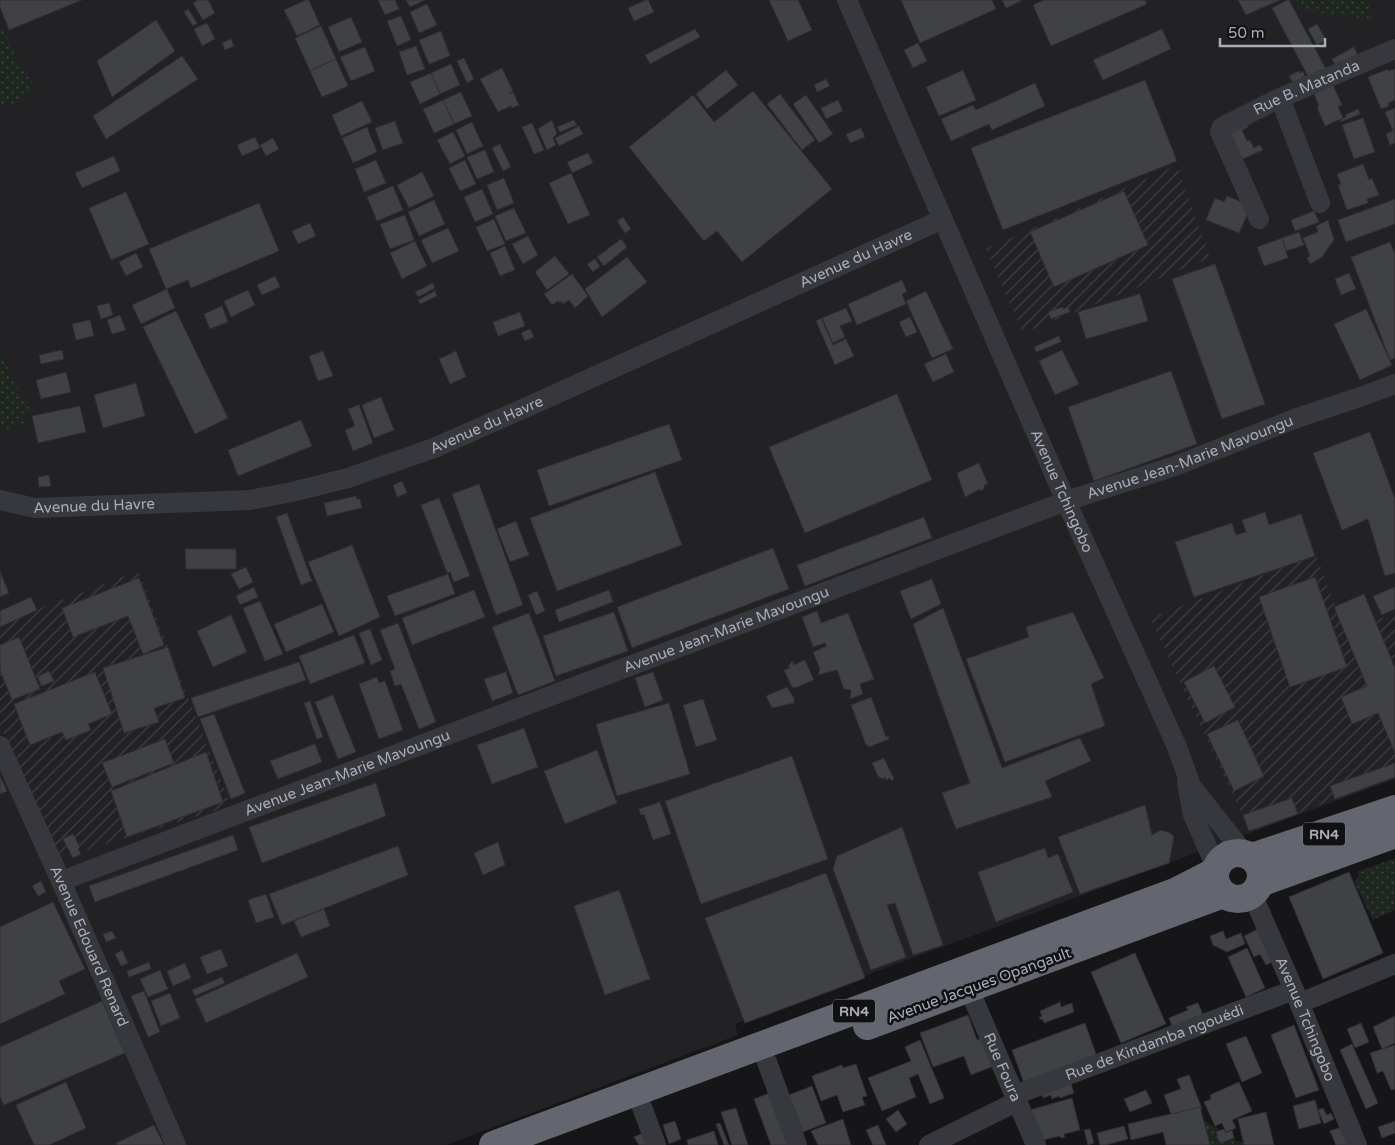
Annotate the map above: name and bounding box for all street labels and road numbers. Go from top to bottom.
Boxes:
street label: Rue B. Matanda [1250,56,1362,119]
street label: Avenue du Havre [797,225,915,292]
street label: Avenue du Havre [427,392,546,458]
street label: Avenue Jean-Marie Mavoungu [1085,411,1296,503]
street label: Avenue Tchingobo [1027,427,1097,556]
street label: Avenue du Havre [33,495,155,517]
street label: Avenue Jean-Marie Mavoungu [621,583,831,677]
street label: Avenue Jean-Marie Mavoungu [242,726,453,820]
road number: RN4 [1303,822,1345,846]
street label: Avenue Edouard Renard [46,863,132,1029]
street label: Avenue Jacques Opangault [884,943,1074,1027]
street label: Avenue Tchingobo [1272,954,1339,1084]
road number: RN4 [833,999,875,1022]
street label: Rue de Kindamba ngouédi [1063,1001,1246,1084]
street label: Rue Foura [980,1030,1025,1104]

